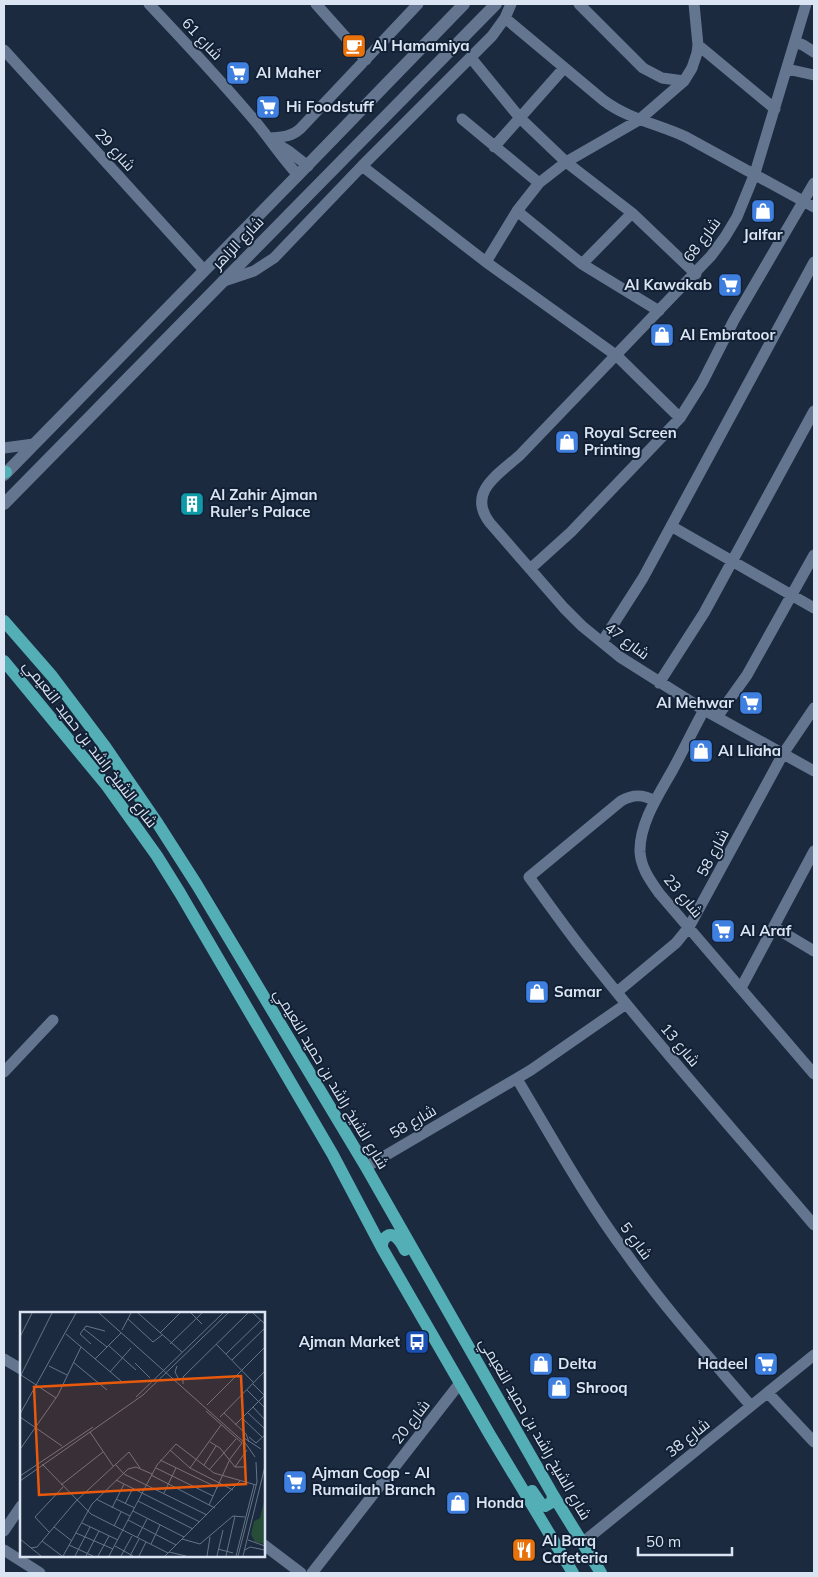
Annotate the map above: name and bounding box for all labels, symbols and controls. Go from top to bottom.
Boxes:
street label: شارع 61 [177,14,227,65]
cafe icon: Al Hamamiya [341,33,367,59]
place label: Al Hamamiya [372,36,470,55]
supermarket icon: Al Maher [225,60,251,86]
place label: Al Maher [256,63,321,82]
supermarket icon: Hi Foodstuff [255,94,281,120]
place label: Hi Foodstuff [286,97,374,116]
street label: شارع 29 [90,124,139,176]
shop icon: Jalfar [750,198,776,224]
street label: شارع الزاهر [207,212,269,275]
street label: شارع 68 [679,214,726,267]
place label: Jalfar [743,225,783,244]
supermarket icon: Al Kawakab [717,272,743,298]
place label: Al Kawakab [624,275,712,294]
shop icon: Al Embratoor [649,322,675,348]
place label: Al Embratoor [680,325,775,344]
place label: Royal Screen Printing [584,423,677,459]
shop icon: Royal Screen Printing [554,429,580,455]
place label: Al Zahir Ajman Ruler's Palace [210,485,318,521]
building icon: Al Zahir Ajman Ruler's Palace [179,491,205,517]
street label: شارع 47 [600,618,653,665]
street label: شارع الشيخ راشد بن حميد النعيمي [17,656,162,833]
supermarket icon: Al Mehwar [738,690,764,716]
place label: Al Mehwar [656,693,734,712]
shop icon: Al Lliaha [688,738,714,764]
place label: Al Lliaha [718,741,781,760]
street label: شارع 58 [692,826,735,881]
street label: شارع 23 [658,870,707,923]
supermarket icon: Al Araf [710,918,736,944]
place label: Al Araf [740,921,792,940]
shop icon: Samar [524,979,550,1005]
place label: Samar [554,982,602,1001]
street label: شارع الشيخ راشد بن حميد النعيمي [267,985,393,1174]
street label: شارع 13 [655,1019,704,1072]
street label: شارع 58 [386,1101,441,1144]
street label: شارع 5 [615,1218,656,1264]
inset map [20,1312,265,1557]
bus stop icon: Ajman Market [404,1329,430,1355]
place label: Ajman Market [299,1332,400,1351]
street label: شارع الشيخ راشد بن حميد النعيمي [473,1334,595,1525]
shop icon: Delta [528,1351,554,1377]
supermarket icon: Hadeel [753,1351,779,1377]
place label: Delta [558,1354,597,1373]
place label: Hadeel [697,1354,748,1373]
shop icon: Shrooq [546,1375,572,1401]
place label: Shrooq [576,1378,628,1397]
street label: شارع 20 [387,1396,435,1449]
street label: شارع 38 [662,1414,715,1463]
place label: Ajman Coop - Al Rumailah Branch [312,1463,436,1499]
supermarket icon: Ajman Coop - Al Rumailah Branch [282,1469,308,1495]
shop icon: Honda [445,1490,471,1516]
place label: Honda [476,1493,524,1512]
scale bar [638,1524,732,1556]
place label: Al Barq Cafeteria [542,1531,608,1567]
text: 50 m [646,1532,681,1551]
restaurant icon: Al Barq Cafeteria [511,1537,537,1563]

